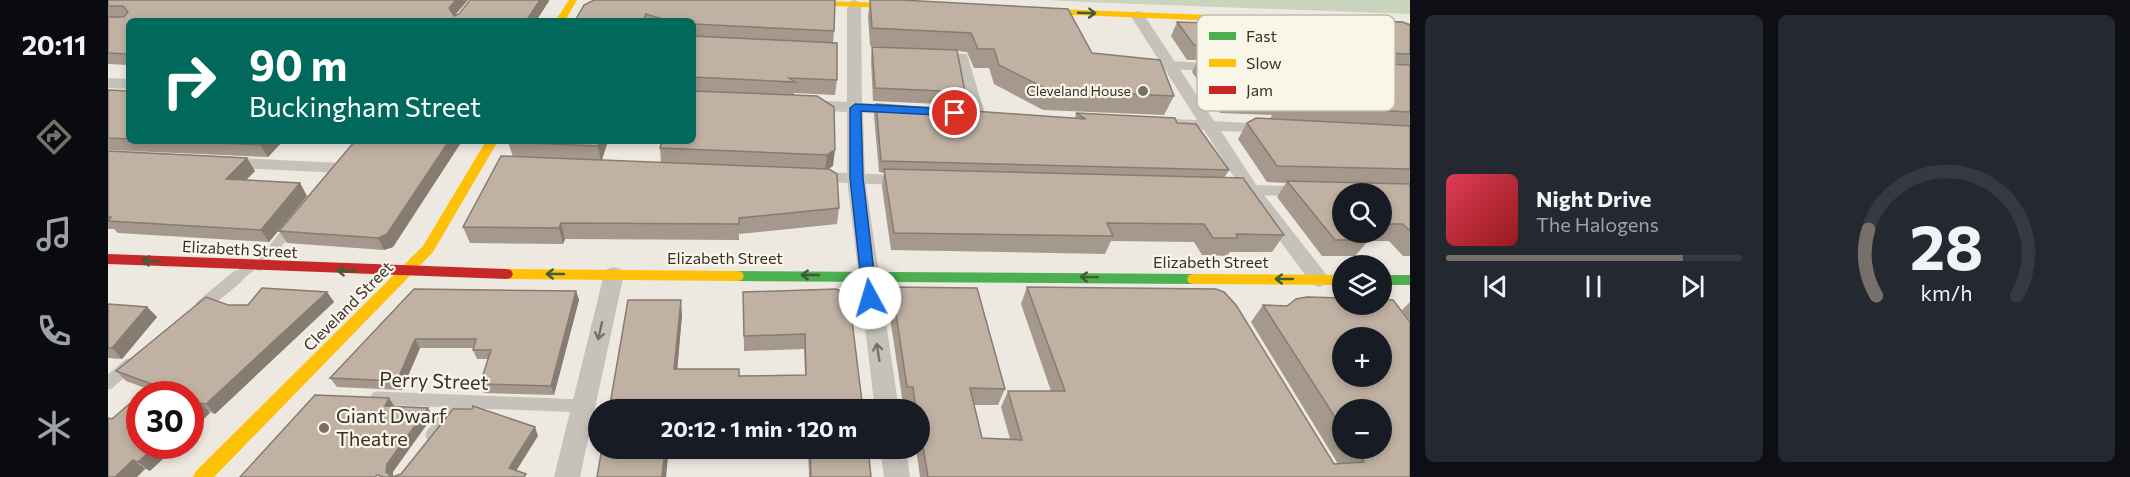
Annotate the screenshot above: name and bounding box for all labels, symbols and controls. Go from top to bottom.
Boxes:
one-way arrow [1077,7,1097,19]
legend [1197,15,1395,111]
text: Fast [1246,26,1277,45]
text: 20:11 [22,28,86,61]
text: 90 m [249,38,348,90]
icon: right [150,42,228,120]
text: Slow [1246,53,1282,72]
text: Jam [1246,80,1273,99]
place label: Cleveland House [1026,82,1131,99]
marker: Cleveland House [1136,84,1150,98]
pin [929,87,980,138]
text: Buckingham Street [249,90,481,123]
icon: arrive [938,96,971,129]
icon: directions [33,116,75,158]
map controls [1332,183,1392,459]
button: search [1332,183,1392,243]
text: Night Drive [1536,185,1651,212]
text: 28 [1909,207,1983,283]
text: The Halogens [1536,212,1659,236]
icon: music [33,213,75,255]
street label: Elizabeth Street [182,236,299,261]
street label: Elizabeth Street [667,248,783,267]
street label: Elizabeth Street [1153,252,1269,271]
button: layers [1332,255,1392,315]
one-way arrow [141,256,161,267]
street label: Cleveland Street [299,257,397,354]
one-way arrow [336,265,356,276]
position arrow [838,266,902,330]
one-way arrow [546,268,566,280]
one-way arrow [801,269,821,281]
icon: previous [1479,270,1512,303]
icon: pause [1577,270,1610,303]
icon: next [1676,270,1709,303]
one-way arrow [1080,271,1100,283]
one-way arrow [1275,273,1295,285]
text: km/h [1920,279,1972,305]
icon: phone [33,310,75,352]
one-way arrow [594,321,606,340]
button: + [1332,327,1392,387]
one-way arrow [873,342,884,362]
street label: Perry Street [379,366,489,394]
speed limit sign: 30 [126,381,204,459]
button: − [1332,399,1392,459]
place label: Giant Dwarf Theatre [336,403,447,450]
icon: climate [33,407,75,449]
text: 20:12 · 1 min · 120 m [661,415,857,442]
marker: Giant Dwarf Theatre [317,421,331,435]

